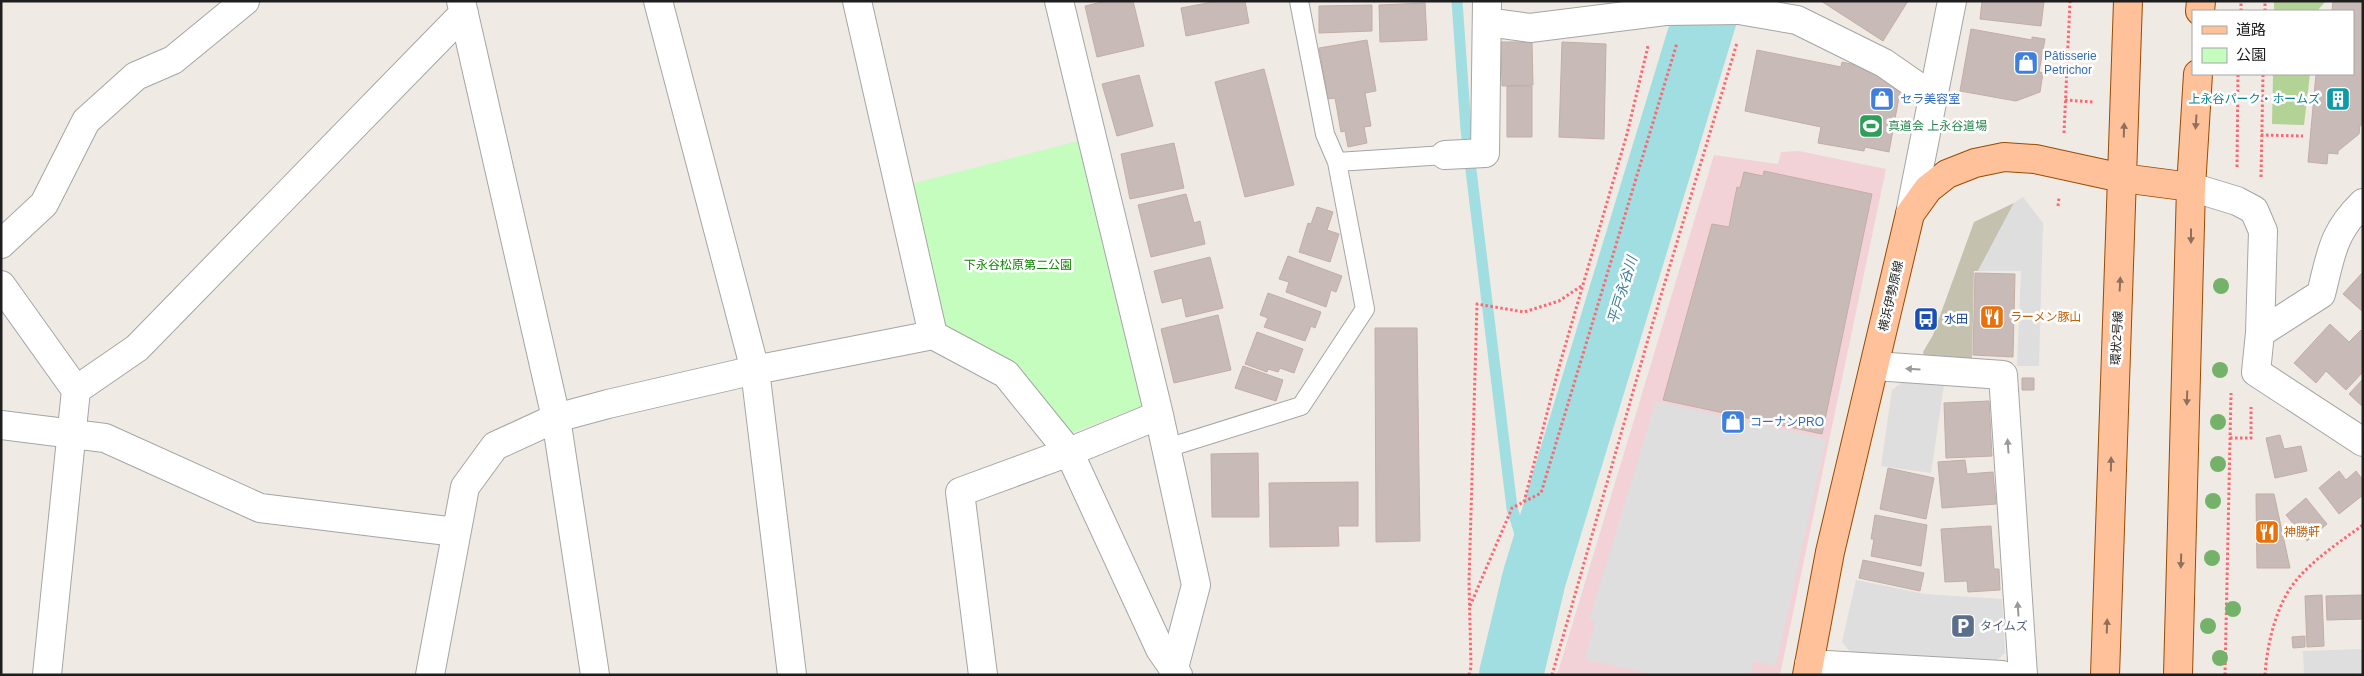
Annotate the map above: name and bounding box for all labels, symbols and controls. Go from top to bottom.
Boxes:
legend [2192,10,2354,75]
text: 道路 [2236,21,2266,38]
text: 公園 [2236,46,2266,63]
place label: Pâtisserie Petrichor [2044,49,2097,77]
shop icon: Pâtisserie Petrichor [2013,50,2039,76]
shop icon: セラ美容室 [1869,86,1895,112]
building icon: 上永谷パーク・ホームズ [2325,86,2351,112]
place label: セラ美容室 [1900,92,1960,106]
place label: 上永谷パーク・ホームズ [2189,92,2320,106]
sports icon: 真道会 上永谷道場 [1858,113,1884,139]
one-way arrow [2192,115,2200,131]
place label: 真道会 上永谷道場 [1888,119,1987,133]
one-way arrow [2121,121,2129,137]
one-way arrow [2187,228,2195,244]
water label: 平戸永谷川 [1604,252,1640,326]
park label: 下永谷松原第二公園 [964,258,1072,272]
street label: 横浜伊勢原線 [1876,259,1906,333]
one-way arrow [2116,276,2124,292]
restaurant icon: ラーメン豚山 [1979,304,2005,330]
bus stop icon: 水田 [1913,306,1939,332]
place label: ラーメン豚山 [2010,310,2082,324]
street label: 環状2号線 [2109,310,2125,366]
place label: 水田 [1944,312,1968,326]
one-way arrow [1905,364,1921,372]
one-way arrow [2183,390,2191,406]
shop icon: コーナンPRO [1720,409,1746,435]
place label: コーナンPRO [1750,415,1824,429]
one-way arrow [2004,438,2012,454]
one-way arrow [2108,455,2116,471]
restaurant icon: 神勝軒 [2254,519,2280,545]
place label: 神勝軒 [2284,525,2320,539]
one-way arrow [2177,553,2185,569]
one-way arrow [2014,600,2022,616]
parking icon: タイムズ [1950,613,1976,639]
one-way arrow [2103,618,2111,634]
place label: タイムズ [1980,619,2028,633]

